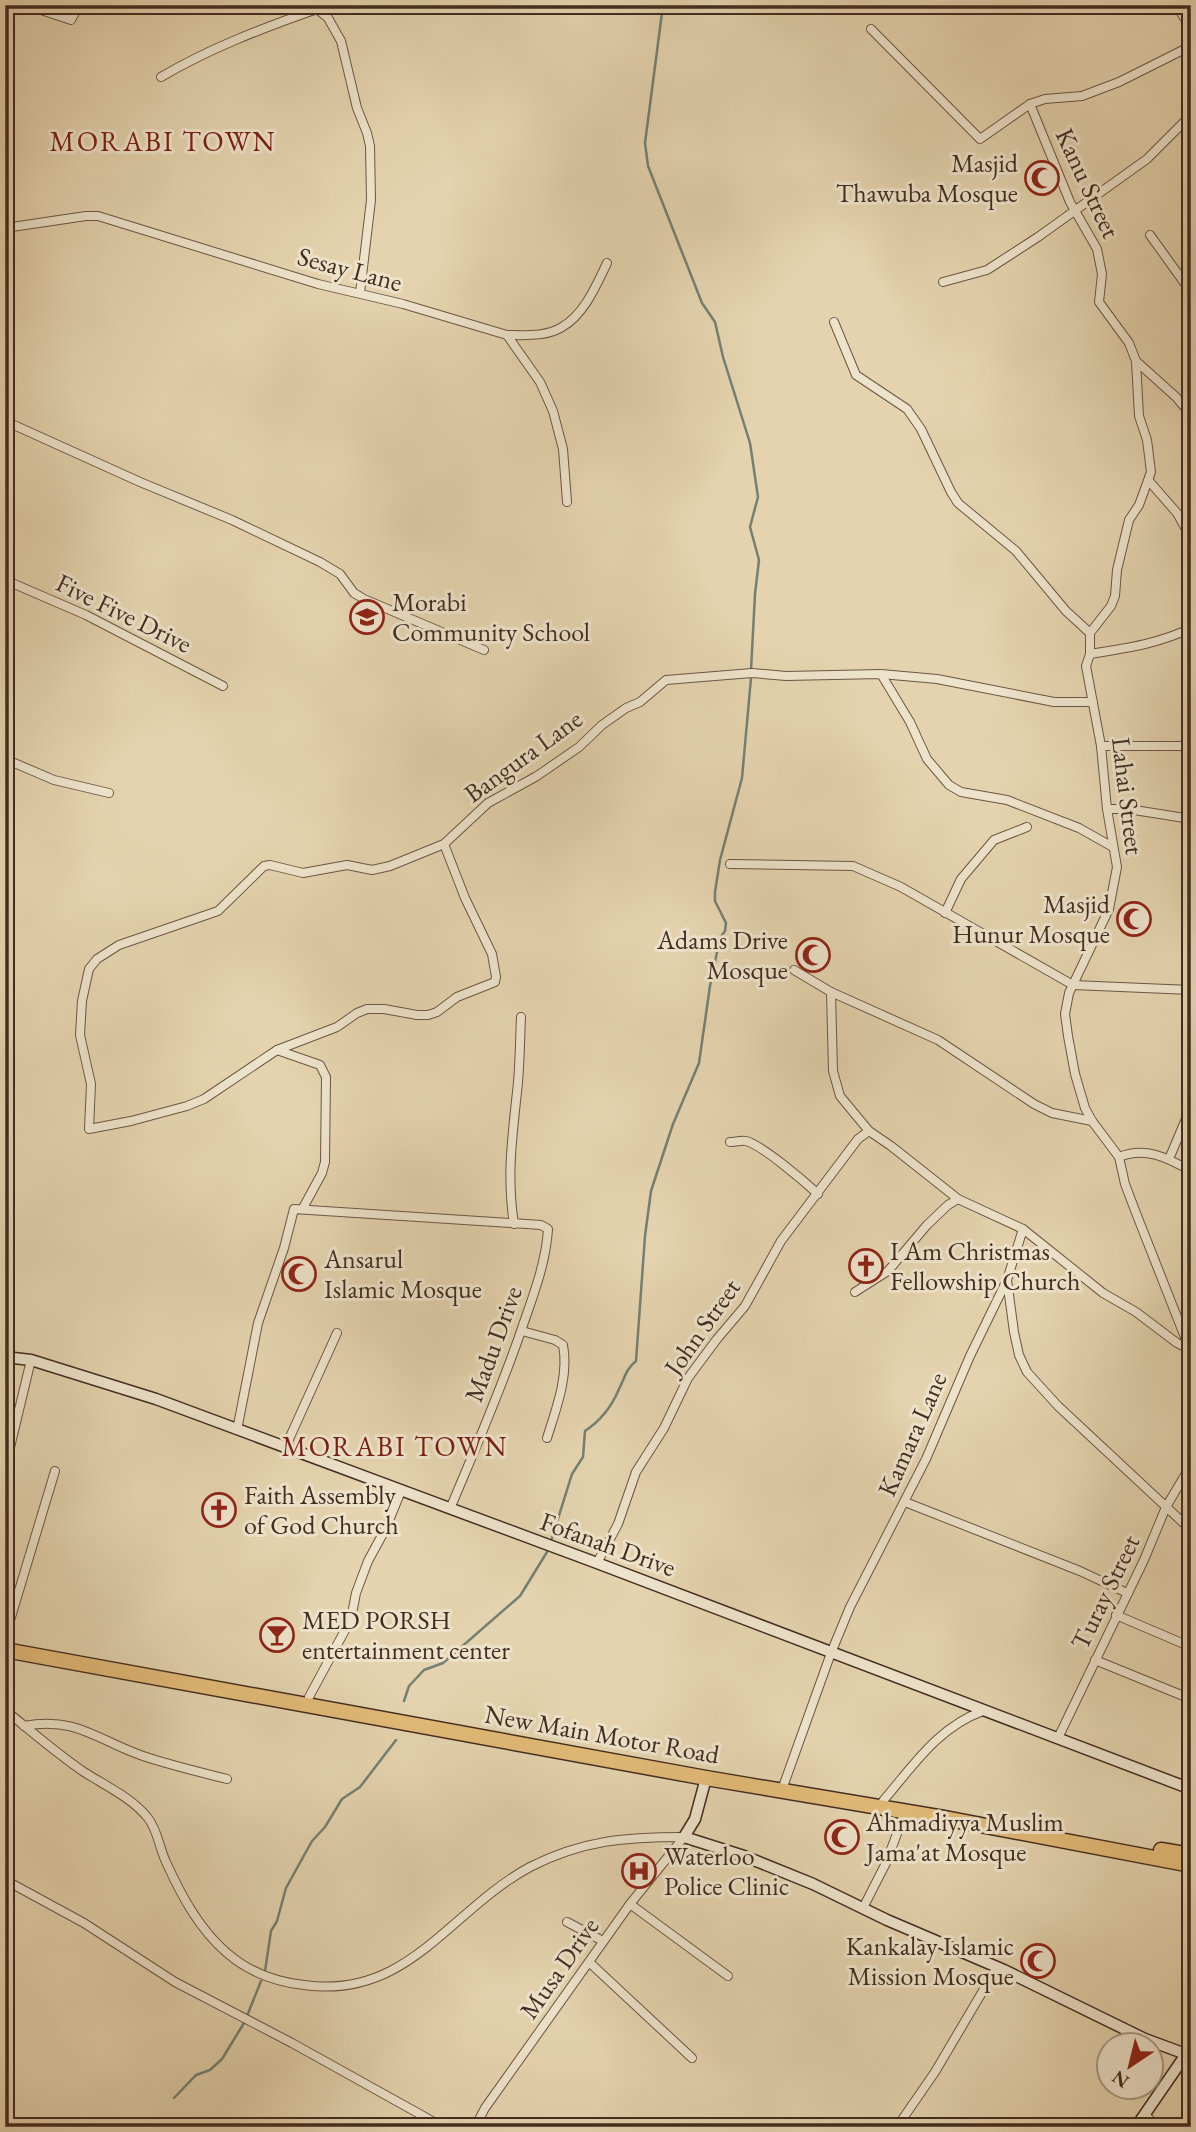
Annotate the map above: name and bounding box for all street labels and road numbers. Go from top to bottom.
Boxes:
street label: Kanu Street [1048,122,1128,244]
street label: Sesay Lane [294,239,406,299]
street label: Five Five Drive [50,565,198,661]
street label: Bangura Lane [457,702,589,810]
street label: Lahai Street [1104,735,1152,857]
street label: John Street [655,1272,748,1384]
street label: Madu Drive [456,1281,530,1407]
street label: Kamara Lane [870,1367,954,1501]
street label: Fofanah Drive [536,1504,680,1584]
street label: Turay Street [1063,1529,1147,1655]
street label: New Main Motor Road [482,1697,723,1772]
street label: Musa Drive [512,1910,606,2026]

